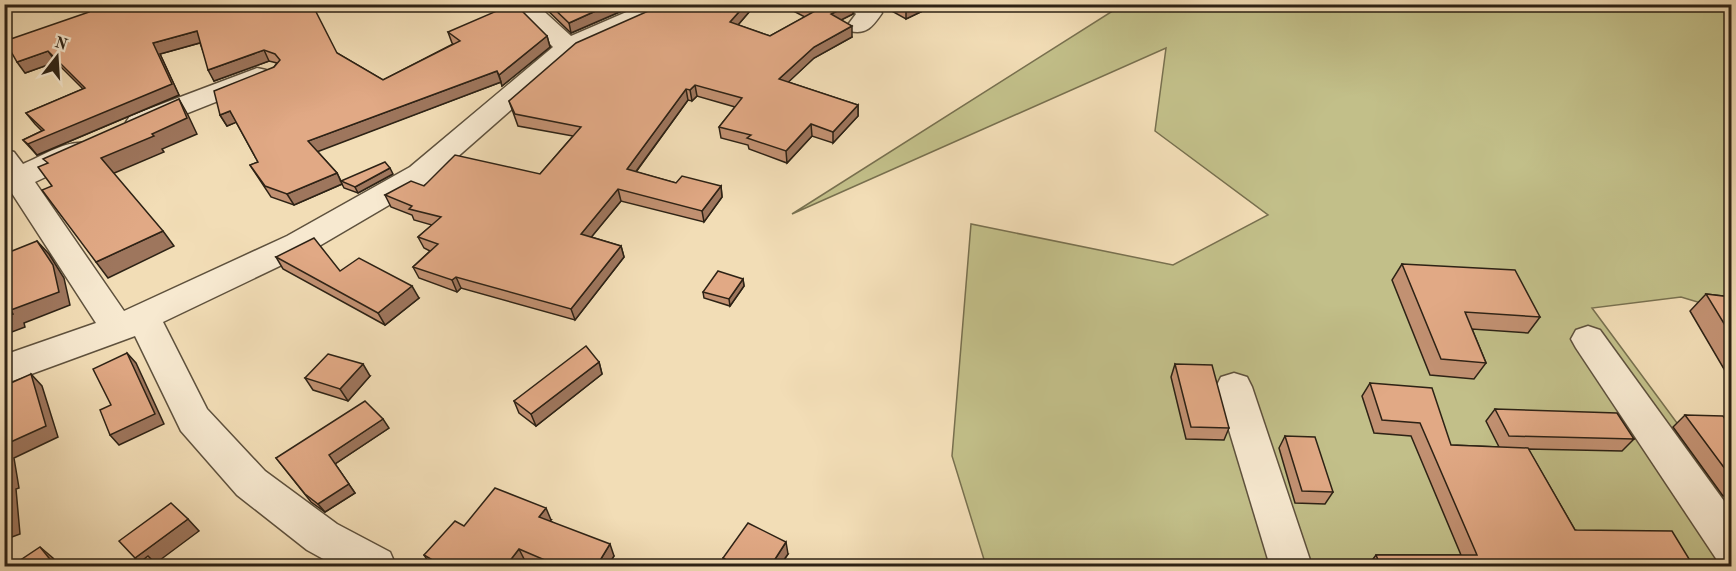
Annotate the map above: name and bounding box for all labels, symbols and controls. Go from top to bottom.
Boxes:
north arrow [27,27,87,87]
text: N [53,35,70,54]

